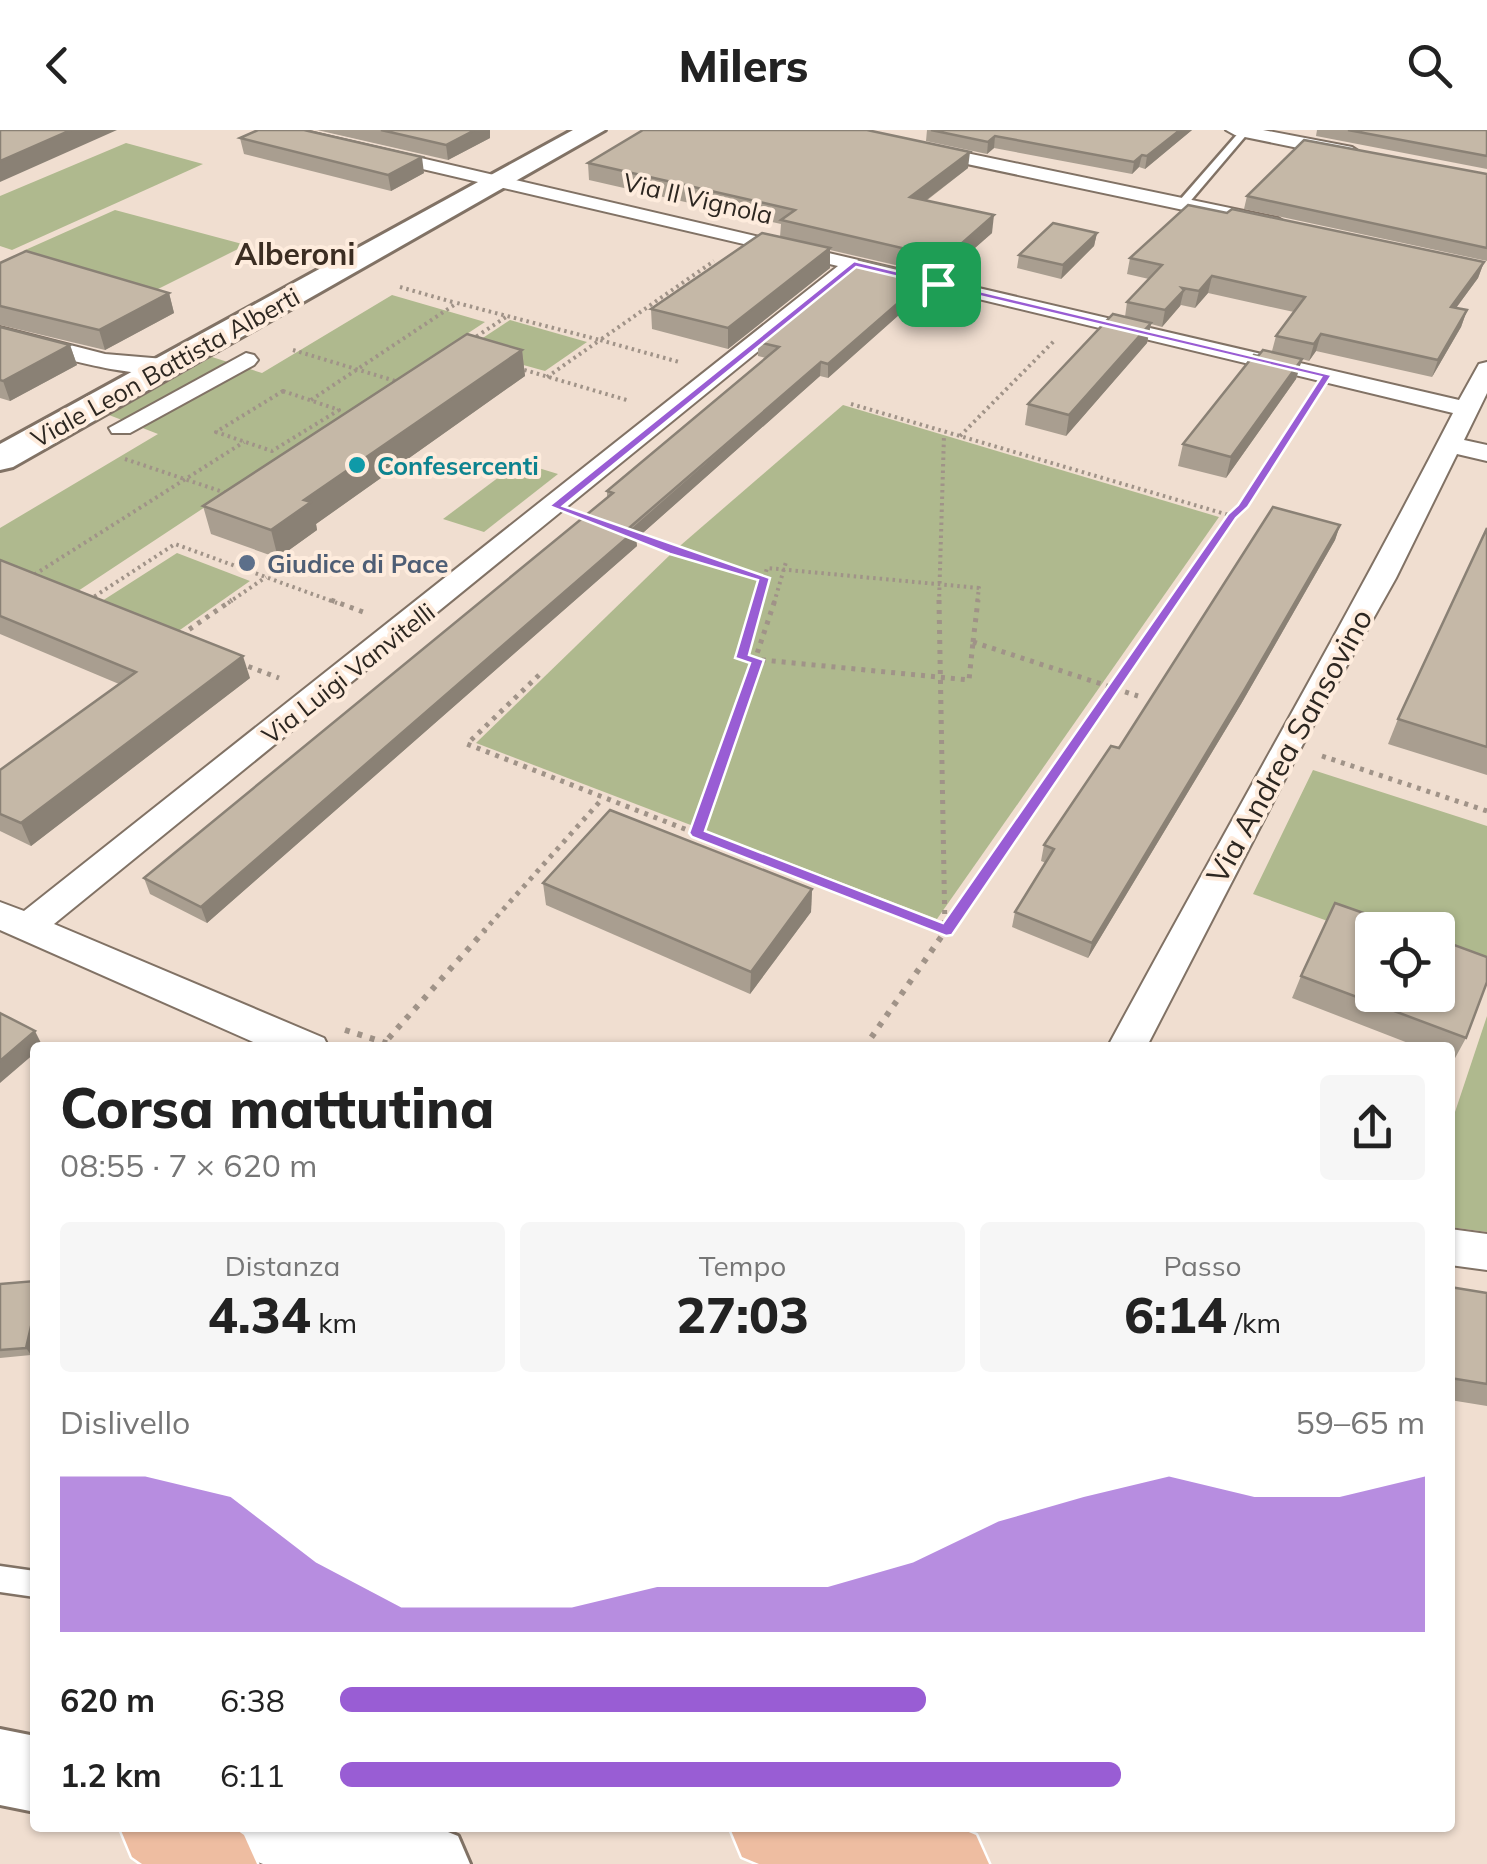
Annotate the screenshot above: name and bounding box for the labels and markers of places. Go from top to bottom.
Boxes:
pin [896,242,981,327]
place label: Confesercenti [377,450,539,481]
marker: Confesercenti [346,454,368,476]
place label: Giudice di Pace [267,548,448,579]
marker: Giudice di Pace [236,552,258,574]

